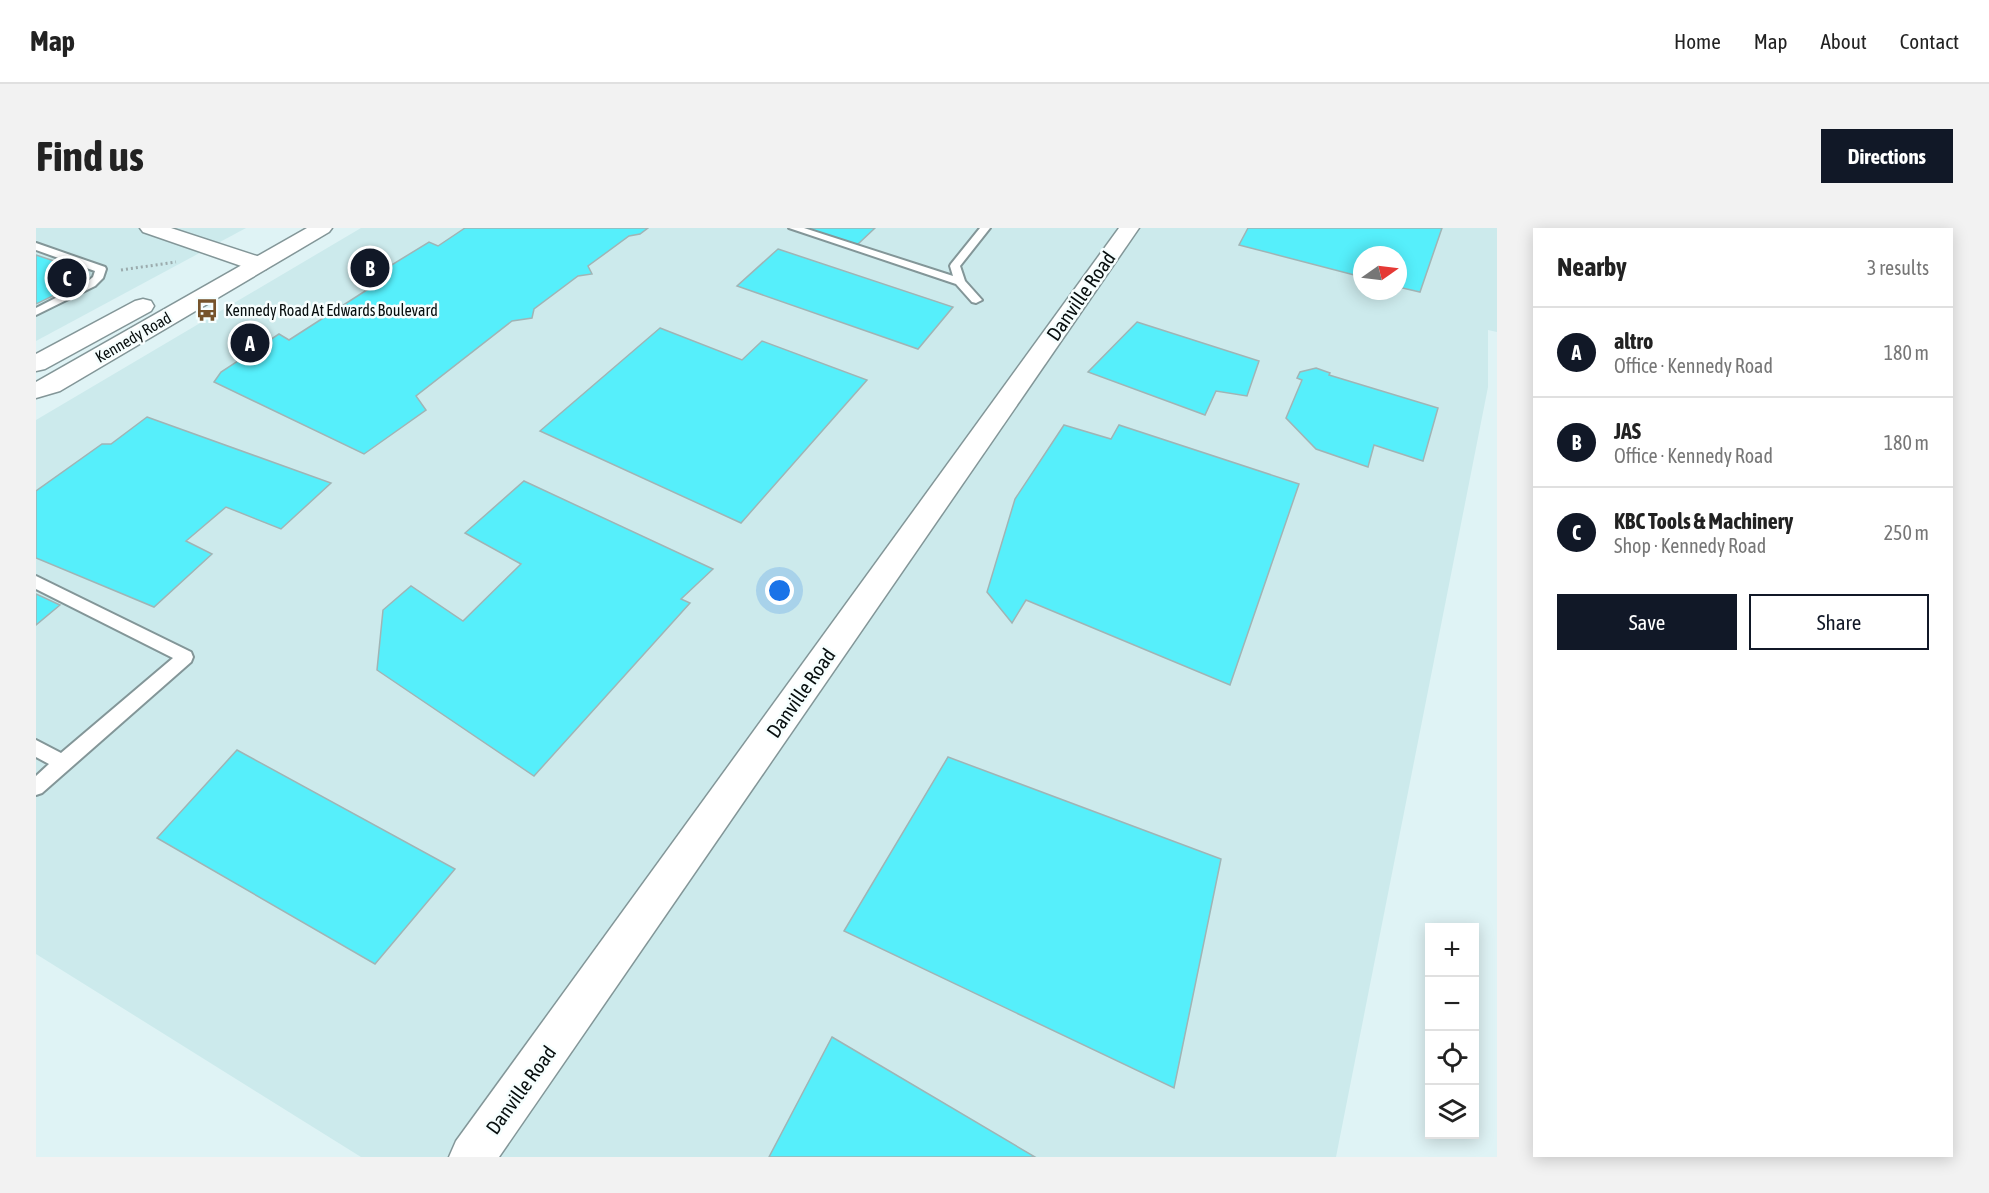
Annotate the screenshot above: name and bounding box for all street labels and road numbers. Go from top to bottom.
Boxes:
street label: Danville Road [1042,247,1120,345]
street label: Kennedy Road [92,308,175,367]
street label: Danville Road [762,644,840,742]
street label: Danville Road [481,1041,560,1138]

